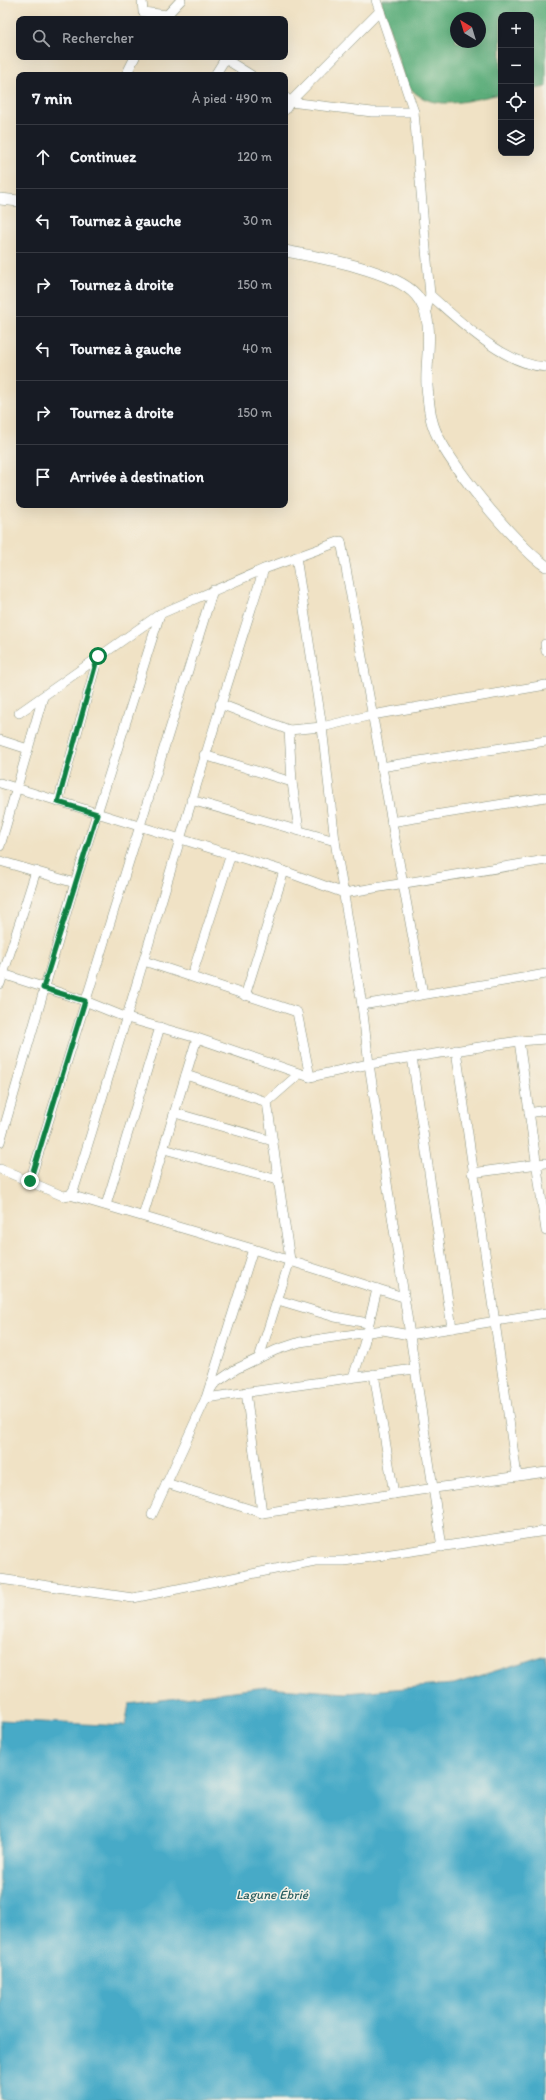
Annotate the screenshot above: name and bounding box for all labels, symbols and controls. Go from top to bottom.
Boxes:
north arrow [450,12,486,48]
map controls [498,12,534,156]
button: + [498,12,534,48]
search box [16,16,288,60]
icon: search [30,27,52,49]
text: Rechercher [62,29,134,47]
button: − [498,48,534,84]
button: locate [498,84,534,120]
text: 7 min [32,88,72,108]
text: À pied · 490 m [192,91,272,106]
button: layers [498,120,534,156]
icon: ahead [32,146,54,168]
text: Continuez [70,148,136,166]
text: 120 m [237,149,272,164]
icon: left [32,210,54,232]
text: Tournez à gauche [70,212,181,230]
text: 30 m [243,213,272,228]
icon: right [32,274,54,296]
text: Tournez à droite [70,276,174,294]
text: 150 m [237,277,272,292]
icon: left [32,338,54,360]
text: Tournez à gauche [70,340,181,358]
text: 40 m [242,341,272,356]
icon: right [32,402,54,424]
text: Tournez à droite [70,404,174,422]
text: 150 m [237,405,272,420]
icon: arrive [32,466,54,488]
text: Arrivée à destination [70,468,204,486]
route start [89,647,107,665]
route end [21,1172,39,1190]
water label: Lagune Ébrié [236,1887,309,1902]

